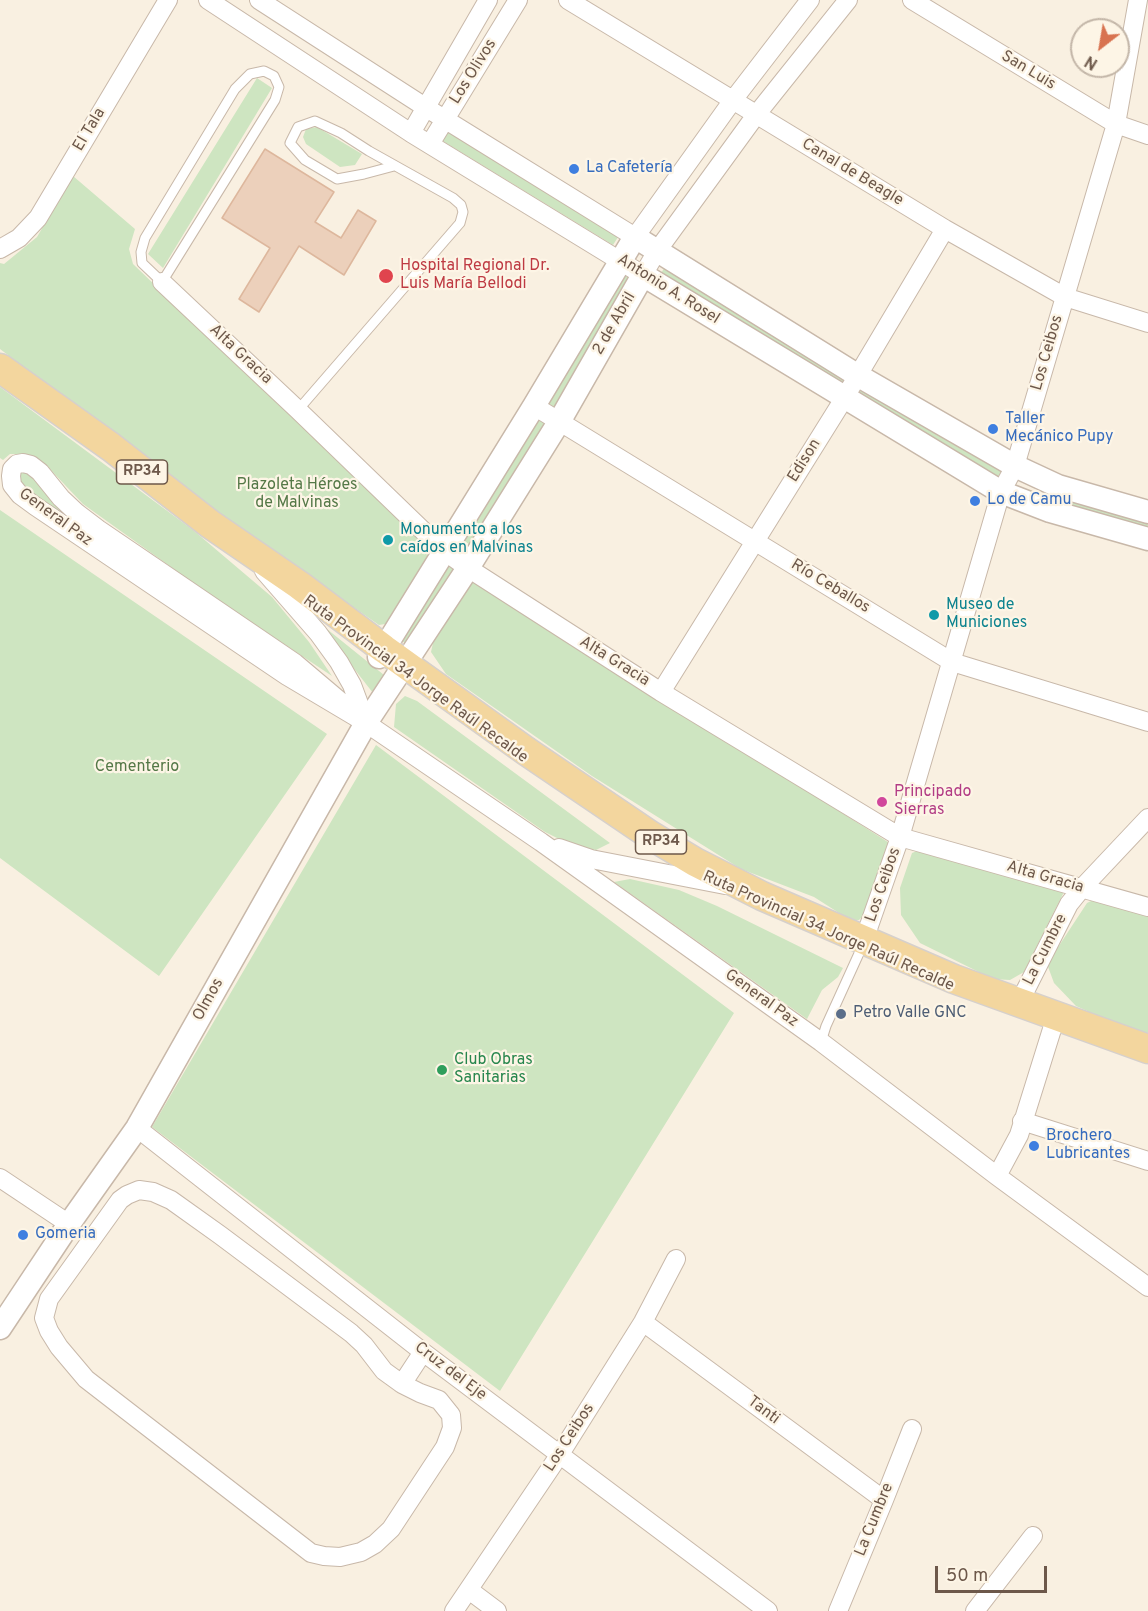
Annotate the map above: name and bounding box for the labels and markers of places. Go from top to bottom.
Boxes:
place label: La Cafetería [586,159,673,179]
marker: La Cafetería [567,162,581,176]
place label: Hospital Regional Dr. Luis María Bellodi [400,257,550,295]
marker: Hospital Regional Dr. Luis María Bellodi [377,267,395,285]
place label: Taller Mecánico Pupy [1005,410,1113,448]
marker: Taller Mecánico Pupy [986,422,1000,436]
place label: Lo de Camu [987,491,1072,511]
marker: Lo de Camu [968,494,982,508]
place label: Monumento a los caídos en Malvinas [400,521,533,559]
marker: Monumento a los caídos en Malvinas [381,533,395,547]
place label: Museo de Municiones [946,596,1027,634]
marker: Museo de Municiones [927,608,941,622]
place label: Principado Sierras [894,783,971,821]
marker: Principado Sierras [875,795,889,809]
place label: Petro Valle GNC [853,1004,967,1024]
marker: Petro Valle GNC [834,1007,848,1021]
place label: Club Obras Sanitarias [454,1051,533,1089]
marker: Club Obras Sanitarias [435,1063,449,1077]
place label: Brochero Lubricantes [1046,1127,1130,1165]
marker: Brochero Lubricantes [1027,1139,1041,1153]
place label: Gomeria [35,1225,96,1245]
marker: Gomeria [16,1228,30,1242]

